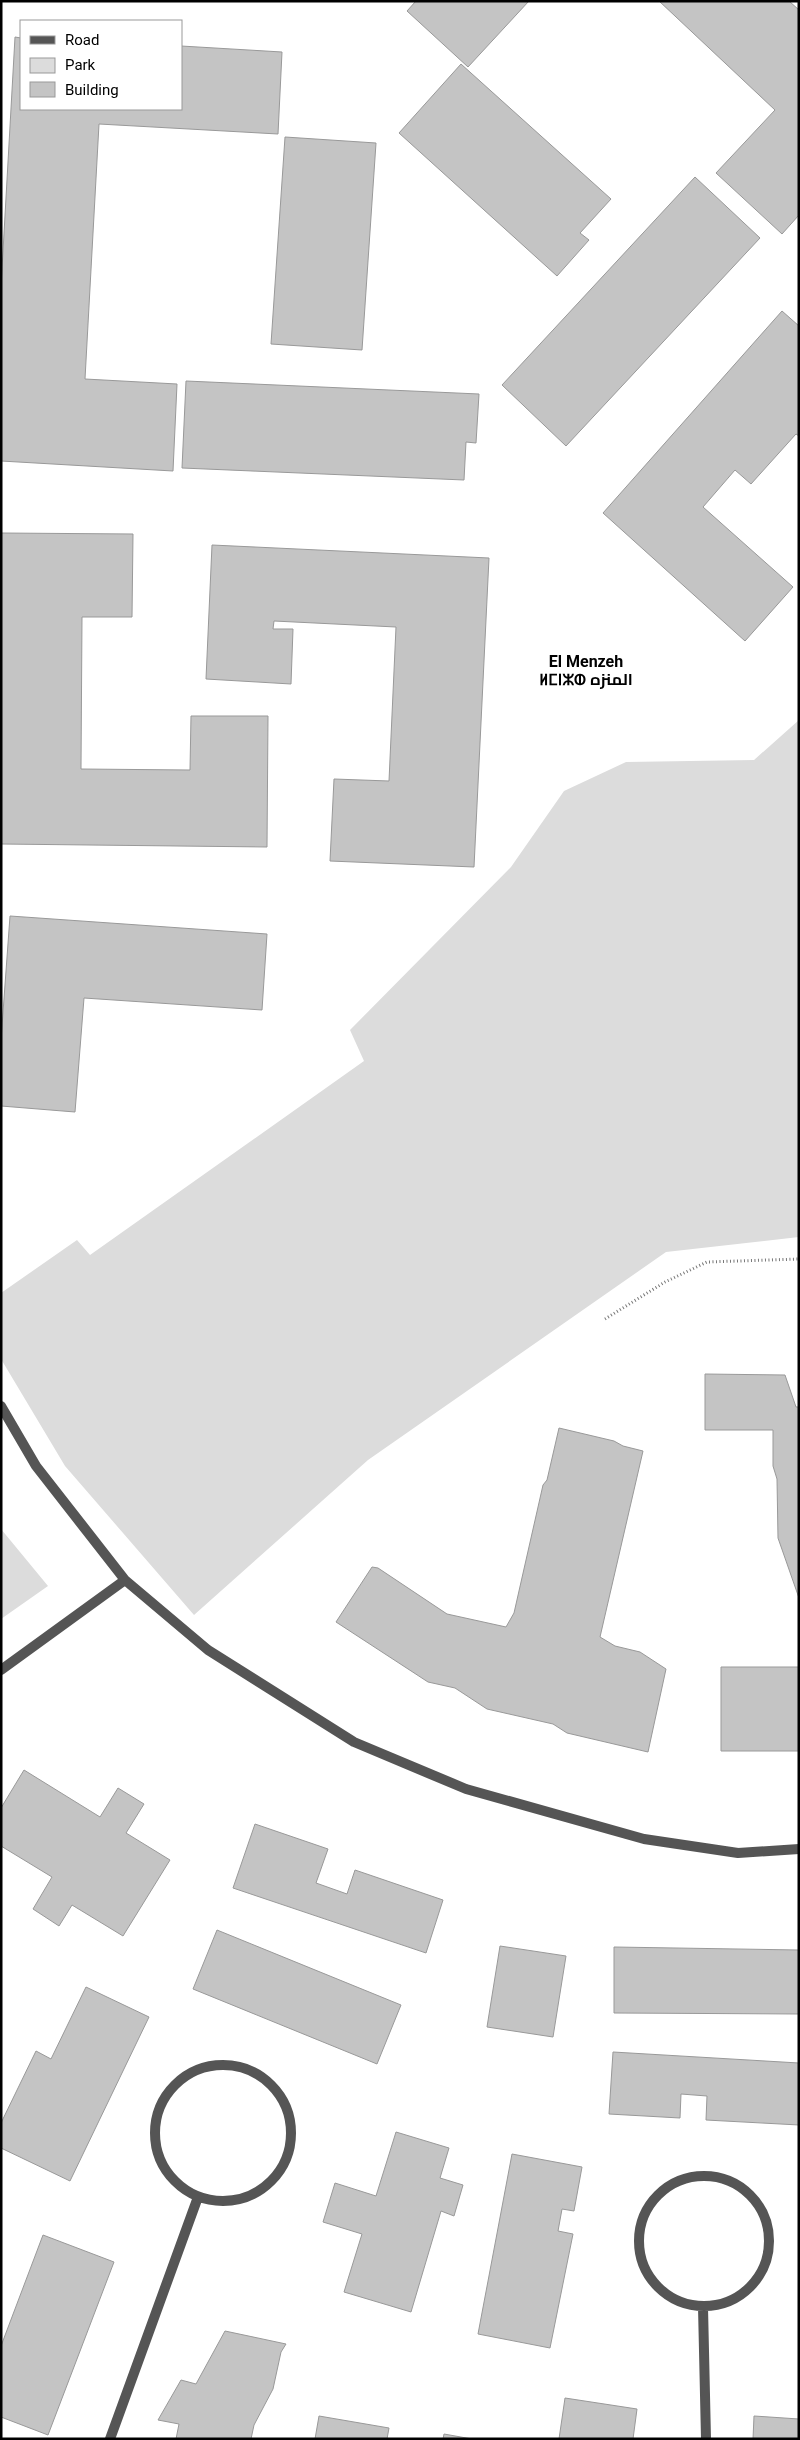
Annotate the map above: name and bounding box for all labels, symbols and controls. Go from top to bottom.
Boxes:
legend [20,20,182,110]
text: Road [65,31,99,49]
text: Park [65,56,96,74]
text: Building [65,81,119,99]
district label: El Menzeh ⵍⵎⵏⵣⵀ المنزه [539,652,633,689]

